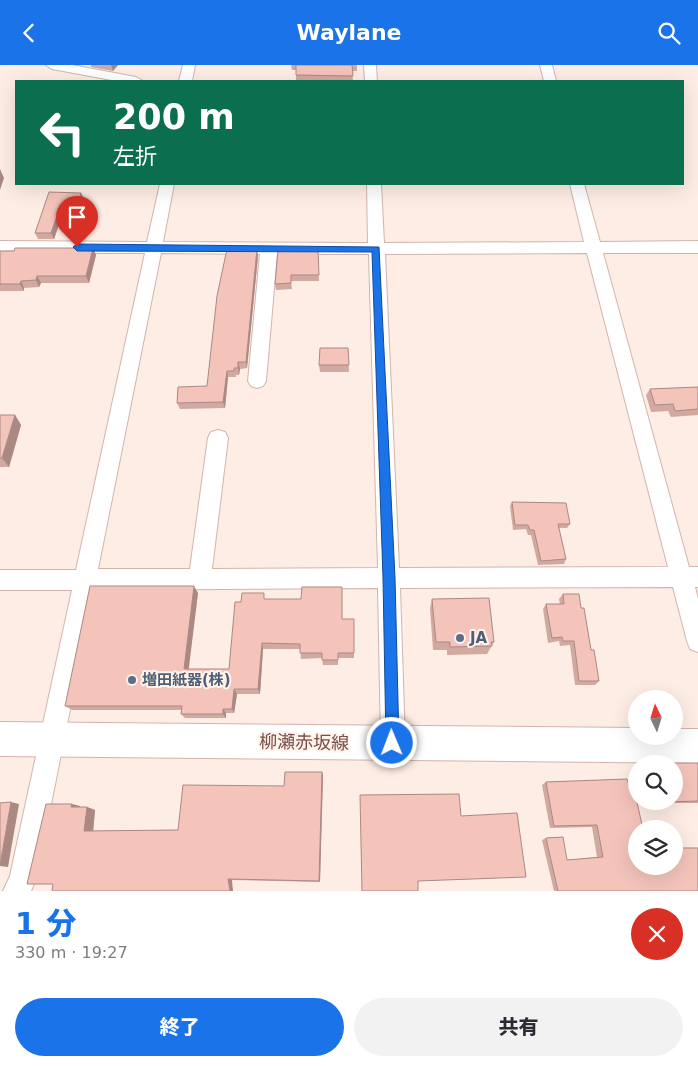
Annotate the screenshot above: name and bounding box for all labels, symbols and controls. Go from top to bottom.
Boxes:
icon: back [15,19,43,47]
icon: search [655,19,683,47]
text: Waylane [297,20,401,45]
text: 200 m [113,97,235,137]
icon: left [30,100,95,165]
text: 左折 [113,144,157,169]
pin [56,196,98,247]
icon: arrive [63,203,91,231]
place label: JA [469,629,488,647]
marker: JA [454,632,466,644]
place label: 増田紙器(株) [142,671,231,689]
marker: 増田紙器(株) [126,674,138,686]
north arrow [628,690,682,745]
map controls [628,690,683,875]
position arrow [365,716,417,768]
street label: 柳瀬赤坂線 [259,731,349,753]
button: search [628,755,683,810]
button: layers [628,820,683,875]
text: 1 分 [15,906,76,941]
button: close [631,908,683,960]
text: 330 m · 19:27 [15,943,128,962]
button: 終了 [15,998,344,1056]
button: 共有 [354,998,683,1056]

